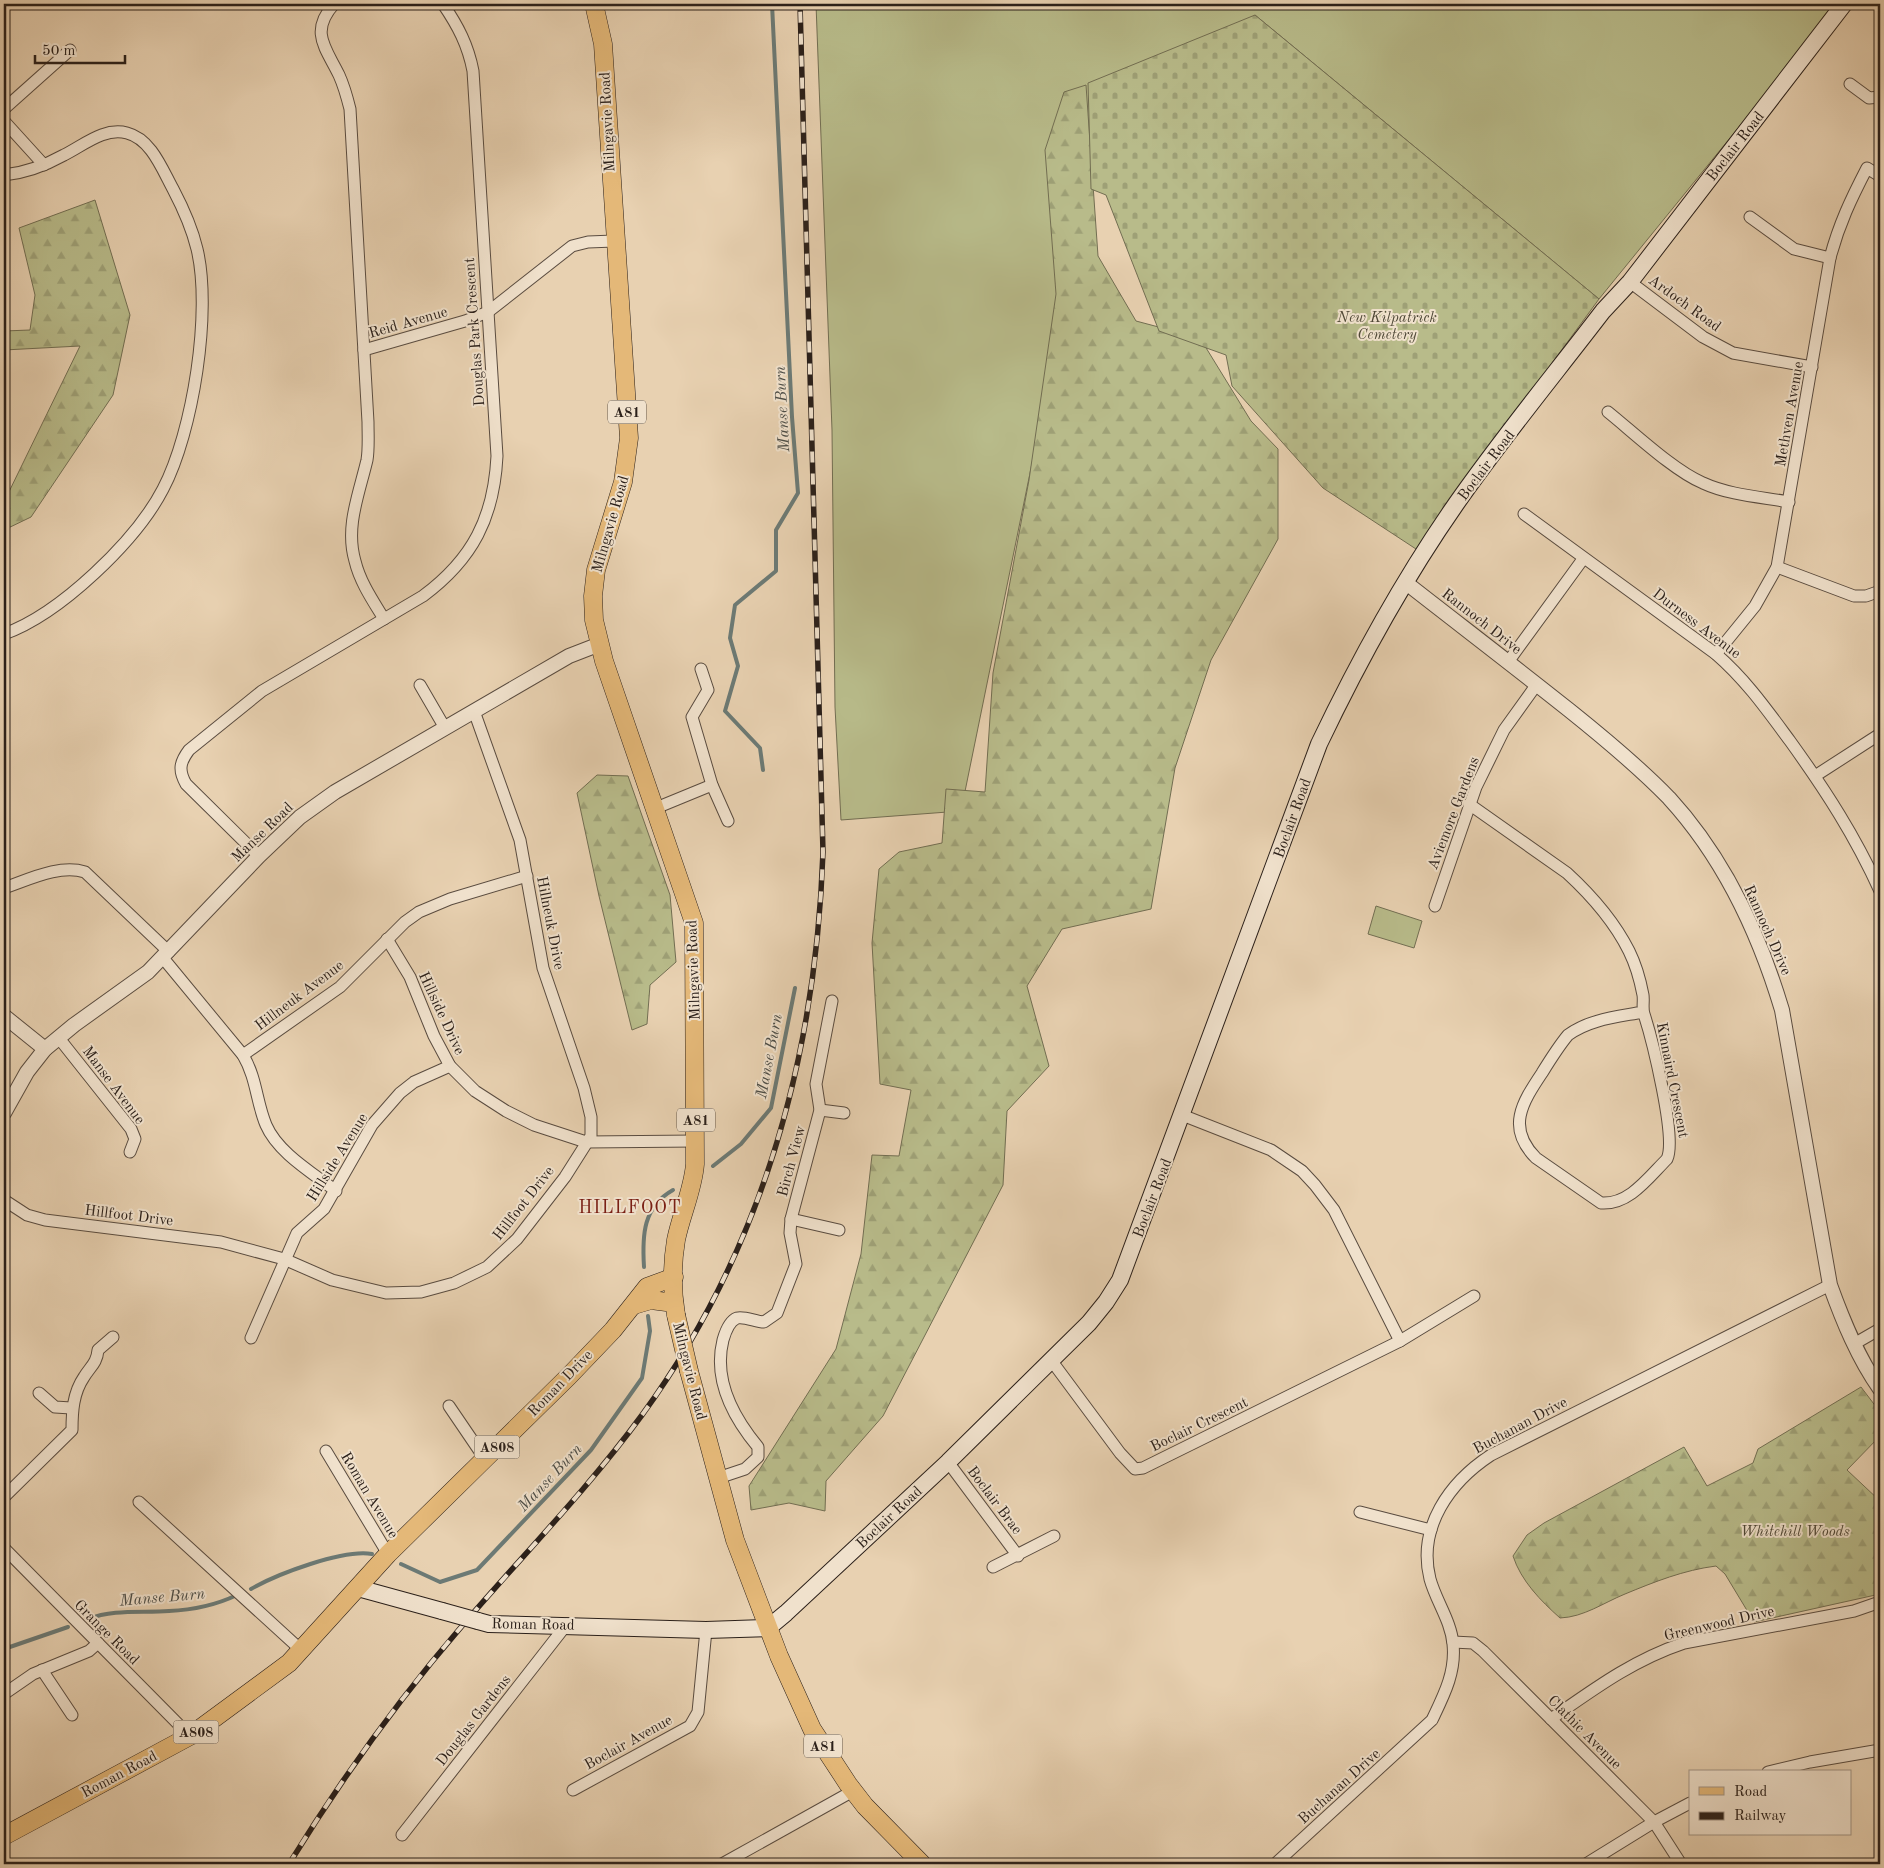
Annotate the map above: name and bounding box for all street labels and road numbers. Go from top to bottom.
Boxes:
street label: Milngavie Road [598,71,619,172]
street label: Boclair Road [1705,109,1768,184]
street label: Douglas Park Crescent [463,257,488,407]
street label: Ardoch Road [1645,273,1723,335]
street label: Reid Avenue [367,305,450,342]
street label: Methven Avenue [1774,360,1807,468]
road number: A81 [608,401,646,424]
street label: Boclair Road [1456,428,1518,504]
street label: Milngavie Road [590,474,633,575]
street label: Rannoch Drive [1438,586,1524,658]
street label: Durness Avenue [1649,586,1743,662]
street label: Aviemore Gardens [1426,755,1483,872]
street label: Boclair Road [1272,777,1315,860]
street label: Manse Road [229,800,297,866]
street label: Hillneuk Drive [533,875,566,971]
street label: Rannoch Drive [1740,883,1793,978]
street label: Milngavie Road [685,919,704,1020]
street label: Hillneuk Avenue [253,958,347,1034]
street label: Hillside Drive [415,970,466,1057]
street label: Kinnaird Crescent [1653,1021,1690,1139]
street label: Manse Avenue [79,1044,147,1128]
road number: A81 [677,1108,715,1132]
street label: Hillside Avenue [305,1111,371,1205]
street label: Birch View [776,1124,809,1199]
street label: Boclair Road [1131,1157,1175,1240]
street label: Hillfoot Drive [491,1164,558,1244]
street label: Hillfoot Drive [84,1204,174,1229]
street label: Milngavie Road [669,1321,708,1422]
street label: Roman Drive [526,1348,596,1420]
street label: Boclair Crescent [1148,1395,1251,1455]
street label: Buchanan Drive [1471,1395,1570,1457]
road number: A808 [474,1435,520,1458]
street label: Roman Avenue [337,1450,400,1541]
street label: Boclair Brae [963,1464,1024,1538]
street label: Boclair Road [854,1484,926,1552]
street label: Grange Road [71,1598,141,1669]
street label: Greenwood Drive [1663,1604,1776,1644]
street label: Roman Road [491,1617,575,1634]
street label: Douglas Gardens [434,1673,514,1769]
street label: Clathic Avenue [1544,1693,1624,1773]
street label: Boclair Avenue [582,1713,675,1774]
road number: A808 [174,1720,218,1744]
road number: A81 [804,1734,842,1758]
street label: Buchanan Drive [1296,1747,1384,1828]
street label: Roman Road [79,1749,160,1801]

